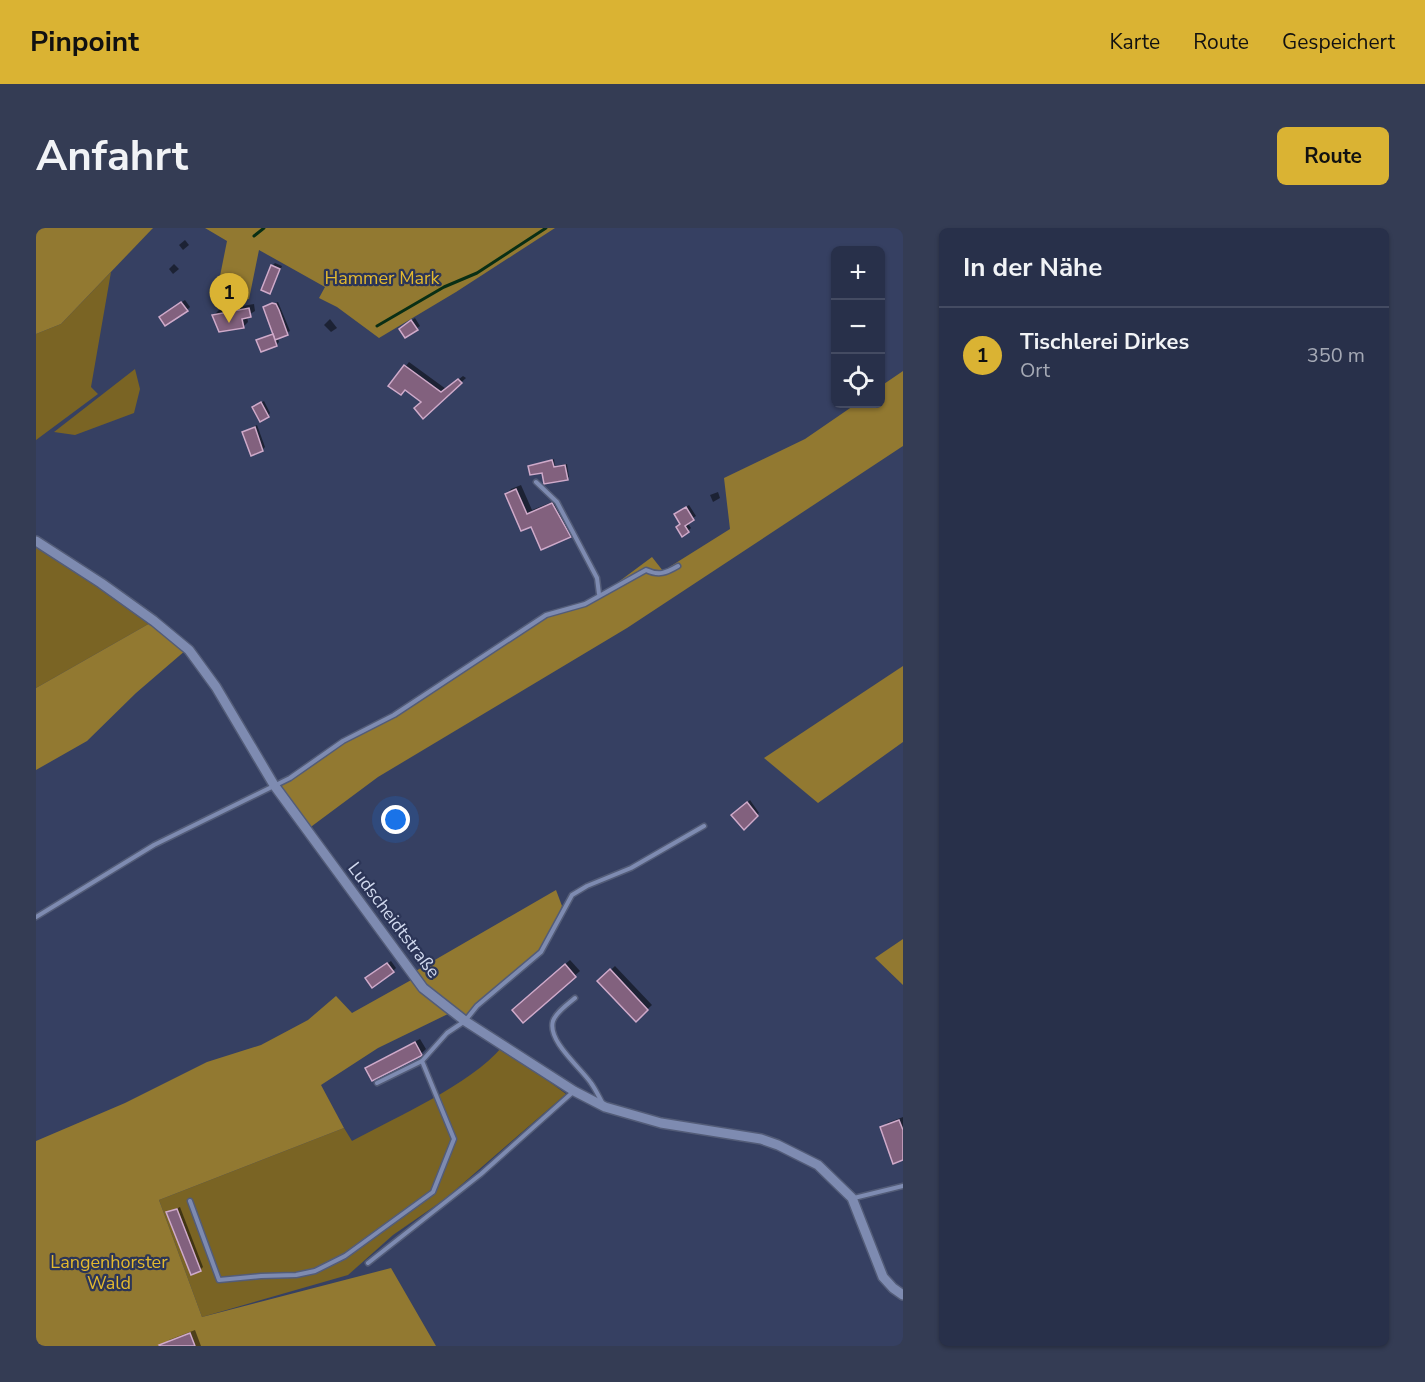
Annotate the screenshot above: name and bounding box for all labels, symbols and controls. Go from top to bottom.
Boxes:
text: Pinpoint [30,23,139,61]
text: Karte [1110,28,1160,56]
text: Route [1193,28,1249,56]
text: Gespeichert [1282,28,1395,56]
button: Route [1277,127,1389,185]
text: Anfahrt [36,128,188,185]
map controls [831,246,885,408]
button: + [831,246,885,300]
text: In der Nähe [963,250,1102,285]
park label: Hammer Mark [324,266,441,290]
pin: 1 [210,274,248,323]
button: − [831,300,885,354]
text: Tischlerei Dirkes [1020,327,1189,357]
text: 1 [977,342,989,369]
text: 350 m [1307,342,1365,369]
button: locate [831,354,885,408]
text: Ort [1020,357,1050,384]
your location [381,805,410,834]
street label: Ludscheidtstraße [342,857,446,983]
park label: Langenhorster Wald [50,1250,168,1295]

